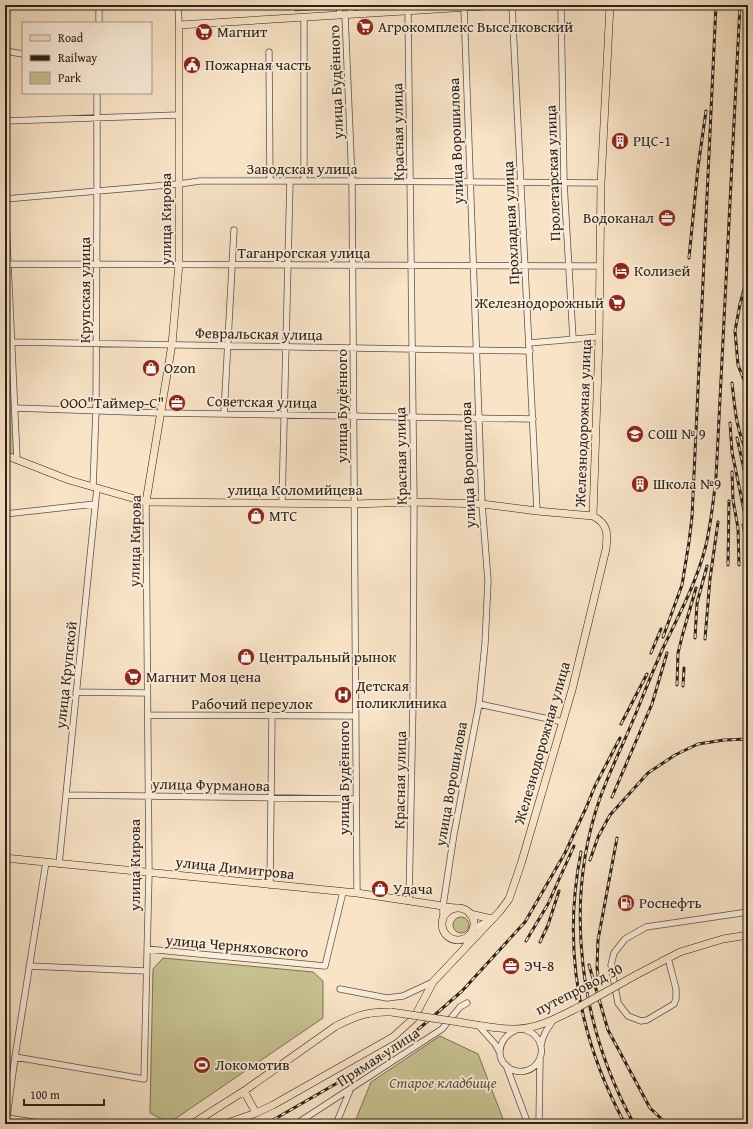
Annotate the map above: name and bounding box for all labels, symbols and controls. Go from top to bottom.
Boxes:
place label: Агрокомплекс Выселковский [378,16,573,37]
supermarket icon: Агрокомплекс Выселковский [355,17,375,37]
place label: Магнит [217,21,268,42]
legend [22,22,152,94]
supermarket icon: Магнит [194,22,214,42]
street label: улица Будённого [323,24,348,140]
text: Road [58,29,84,46]
text: Railway [58,49,97,66]
place label: Пожарная часть [205,54,311,75]
public building icon: Пожарная часть [182,55,202,75]
text: Park [58,69,82,86]
street label: улица Ворошилова [443,77,468,206]
street label: Красная улица [386,82,409,181]
street label: Пролетарская улица [540,104,565,241]
place label: РЦС-1 [633,130,671,151]
building icon: РЦС-1 [610,131,630,151]
street label: Заводская улица [246,158,358,179]
street label: Прохладная улица [497,160,524,285]
street label: улица Кирова [155,172,176,266]
place label: Водоканал [583,207,654,228]
office icon: Водоканал [657,208,677,228]
street label: Крупская улица [74,236,95,343]
street label: Таганрогская улица [238,242,371,263]
place label: Колизей [634,260,691,281]
hotel icon: Колизей [611,261,631,281]
place label: Железнодорожный [474,292,604,313]
supermarket icon: Железнодорожный [607,293,627,313]
street label: Февральская улица [195,322,324,345]
street label: Железнодорожная улица [569,338,596,508]
street label: улица Будённого [331,349,352,464]
place label: Ozon [164,357,196,378]
shop icon: Ozon [141,358,161,378]
street label: Советская улица [207,390,318,413]
place label: ООО"Таймер-С" [60,392,164,413]
office icon: ООО"Таймер-С" [167,393,187,413]
street label: улица Ворошилова [455,401,480,530]
street label: Красная улица [389,406,412,505]
place label: СОШ № 9 [648,423,706,444]
school or university icon: СОШ № 9 [625,424,645,444]
place label: Школа №9 [653,473,721,494]
building icon: Школа №9 [630,474,650,494]
street label: улица Коломийцева [226,479,363,500]
street label: улица Кирова [123,494,146,588]
place label: МТС [269,505,297,526]
shop icon: МТС [246,506,266,526]
street label: улица Крупской [49,620,82,731]
place label: Центральный рынок [259,646,397,667]
shop icon: Центральный рынок [236,647,256,667]
street label: Железнодорожная улица [508,658,575,828]
place label: Магнит Моя цена [146,666,262,687]
supermarket icon: Магнит Моя цена [123,667,143,687]
place label: Детская поликлиника [355,675,448,713]
hospital icon: Детская поликлиника [333,685,353,705]
street label: Рабочий переулок [191,693,313,714]
street label: улица Ворошилова [429,719,472,849]
street label: улица Будённого [333,721,354,836]
street label: Красная улица [388,730,411,829]
street label: улица Фурманова [151,773,271,796]
street label: улица Кирова [124,818,145,912]
street label: улица Димитрова [174,851,296,884]
place label: Удача [393,878,433,899]
shop icon: Удача [370,879,390,899]
place label: Роснефть [639,892,702,913]
fuel station icon: Роснефть [616,893,636,913]
street label: улица Черняховского [164,929,310,962]
place label: ЭЧ-8 [524,955,554,976]
office icon: ЭЧ-8 [501,956,521,976]
street label: путепровод 30 [531,958,626,1020]
street label: Прямая улица [332,1022,424,1091]
place label: Локомотив [215,1054,290,1075]
sports icon: Локомотив [192,1055,212,1075]
park label: Старое кладбище [389,1072,497,1093]
scale bar [24,1081,104,1107]
text: 100 m [30,1086,60,1103]

